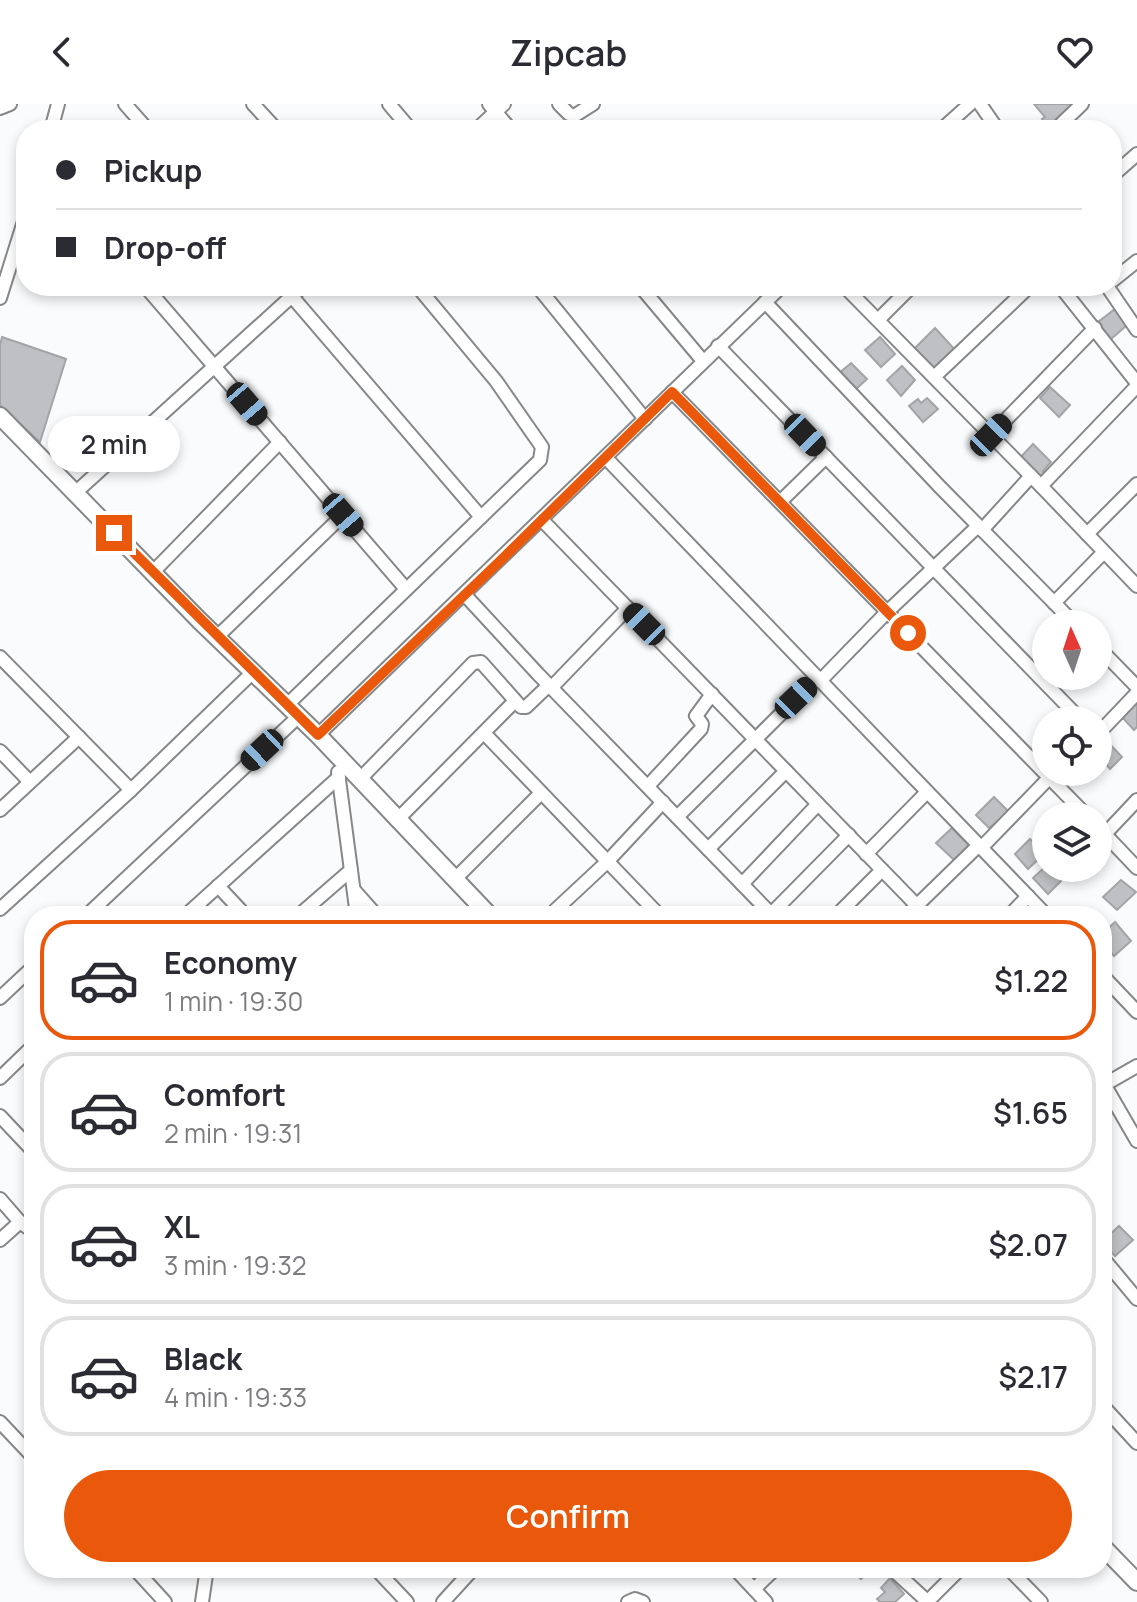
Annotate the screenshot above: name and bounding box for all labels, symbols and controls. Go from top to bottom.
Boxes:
text: Zipcab [510,28,627,77]
icon: back [40,30,84,74]
icon: heart [1053,30,1097,74]
text: Pickup [104,150,202,191]
text: Drop-off [104,227,226,268]
car [222,378,272,430]
car [780,409,830,461]
car [966,409,1016,461]
callout: 2 min [48,417,180,473]
text: 2 min [81,426,147,462]
car [318,489,368,541]
route end [96,515,132,551]
car [619,599,669,649]
north arrow [1032,610,1112,690]
map controls [1032,610,1112,882]
route start [890,615,926,651]
car [770,673,822,723]
button: locate [1032,706,1112,786]
car [236,725,288,775]
button: layers [1032,802,1112,882]
text: Economy [164,942,297,983]
icon: car [68,944,140,1016]
text: $1.22 [994,960,1068,1001]
text: 1 min · 19:30 [164,983,303,1019]
text: Comfort [164,1074,286,1115]
icon: car [68,1076,140,1148]
text: $1.65 [993,1092,1068,1133]
text: 2 min · 19:31 [164,1115,302,1151]
text: XL [164,1206,200,1247]
icon: car [68,1208,140,1280]
text: $2.07 [988,1224,1068,1265]
text: 3 min · 19:32 [164,1247,307,1283]
text: Black [164,1338,242,1379]
icon: car [68,1340,140,1412]
text: $2.17 [999,1356,1068,1397]
text: 4 min · 19:33 [164,1379,307,1415]
button: Confirm [64,1470,1072,1562]

